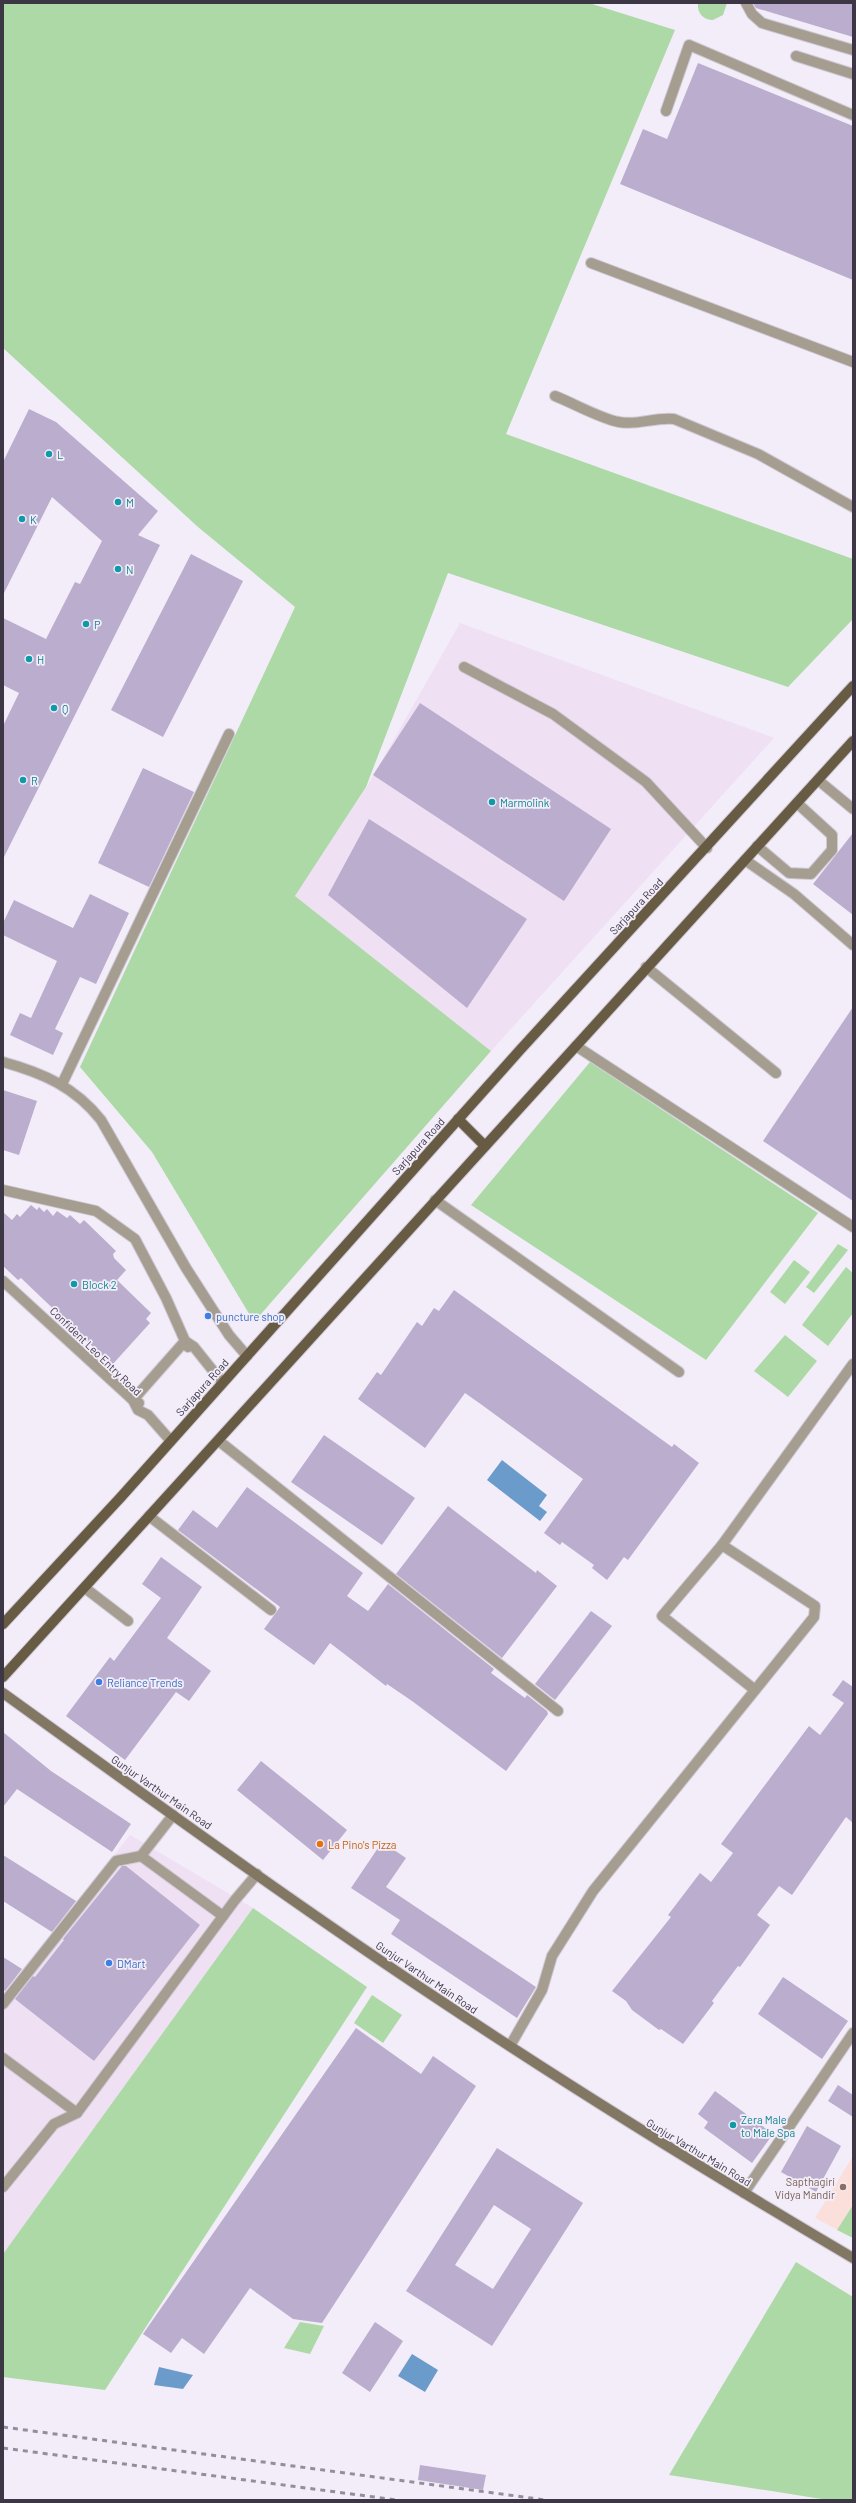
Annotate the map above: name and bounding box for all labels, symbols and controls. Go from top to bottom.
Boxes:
place label: L [57,448,63,461]
marker: L [44,449,54,459]
place label: M [126,496,134,509]
marker: M [113,497,123,507]
place label: K [30,513,37,526]
marker: K [17,514,27,524]
place label: N [126,563,133,576]
marker: N [113,564,123,574]
place label: P [94,618,101,631]
marker: P [81,619,91,629]
place label: H [37,653,44,666]
marker: H [24,654,34,664]
place label: Q [62,702,68,715]
marker: Q [49,703,59,713]
place label: R [31,774,38,787]
marker: R [18,775,28,785]
place label: Marmolink [500,796,550,809]
marker: Marmolink [487,797,497,807]
street label: Sarjapura Road [607,875,665,937]
street label: Sarjapura Road [389,1115,447,1177]
place label: Block 2 [82,1278,117,1291]
marker: Block 2 [69,1279,79,1289]
street label: Confident Leo Entry Road [48,1304,144,1398]
place label: puncture shop [216,1310,285,1323]
marker: puncture shop [203,1311,213,1321]
street label: Sarjapura Road [173,1356,231,1418]
place label: Reliance Trends [107,1676,183,1689]
marker: Reliance Trends [94,1677,104,1687]
street label: Gunjur Varthur Main Road [109,1752,215,1832]
place label: La Pino's Pizza [328,1838,396,1851]
marker: La Pino's Pizza [315,1839,325,1849]
street label: Gunjur Varthur Main Road [374,1938,480,2016]
place label: DMart [117,1957,145,1970]
marker: DMart [104,1958,114,1968]
place label: Zera Male to Male Spa [741,2113,795,2139]
street label: Gunjur Varthur Main Road [644,2116,754,2188]
marker: Zera Male to Male Spa [728,2120,738,2130]
place label: Sapthagiri Vidya Mandir [775,2175,835,2201]
marker: Sapthagiri Vidya Mandir [838,2182,848,2192]

